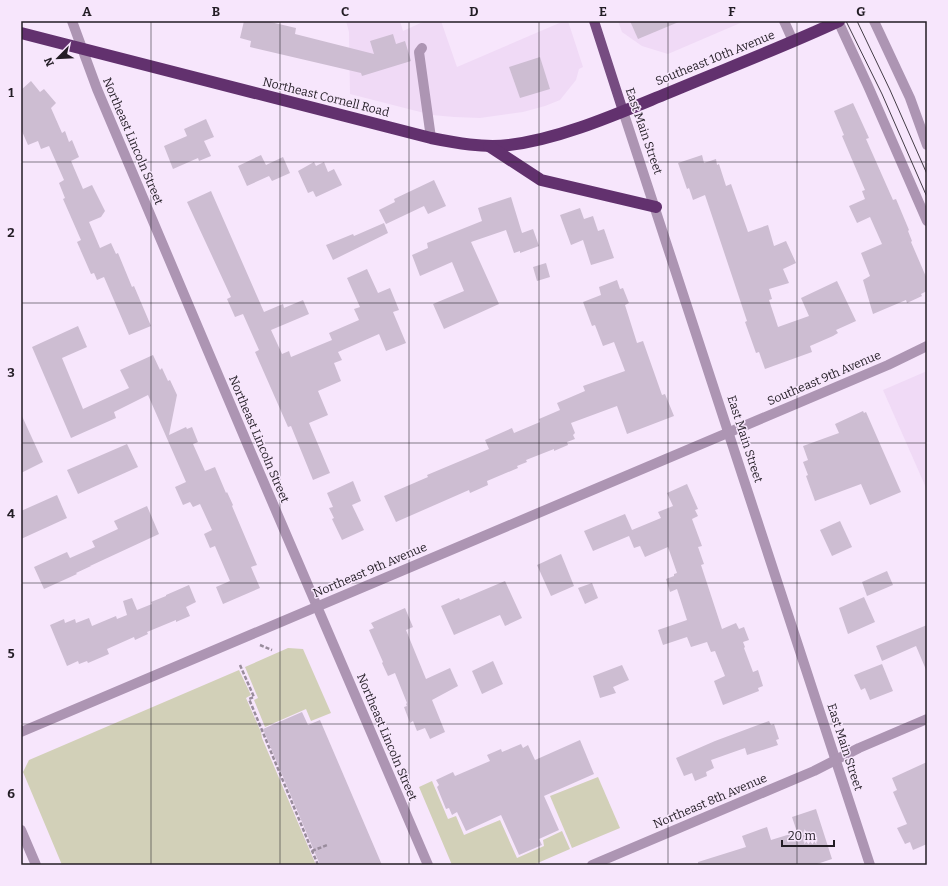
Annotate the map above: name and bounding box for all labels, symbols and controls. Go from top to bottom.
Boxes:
text: A [82,4,92,19]
text: B [212,4,220,19]
text: C [341,4,349,19]
text: D [469,4,479,19]
text: E [599,4,607,19]
text: F [728,4,736,19]
text: G [856,4,866,19]
street label: Southeast 10th Avenue [653,28,777,88]
north arrow [38,38,78,78]
text: N [41,55,57,68]
street label: Northeast Cornell Road [261,74,391,120]
street label: Northeast Lincoln Street [100,75,166,207]
text: 1 [8,85,14,100]
street label: East Main Street [623,86,666,177]
text: 2 [7,225,15,240]
street label: Southeast 9th Avenue [765,348,883,408]
text: 3 [7,365,15,380]
street label: Northeast Lincoln Street [226,373,292,505]
street label: East Main Street [724,394,766,485]
text: 4 [7,506,15,521]
street label: Northeast 9th Avenue [311,540,429,600]
text: 5 [7,646,15,661]
street label: Northeast Lincoln Street [354,671,420,803]
street label: East Main Street [824,702,866,793]
street label: Northeast 8th Avenue [651,771,769,831]
text: 6 [7,786,15,801]
scale bar [782,822,834,848]
text: 20 m [788,829,817,843]

